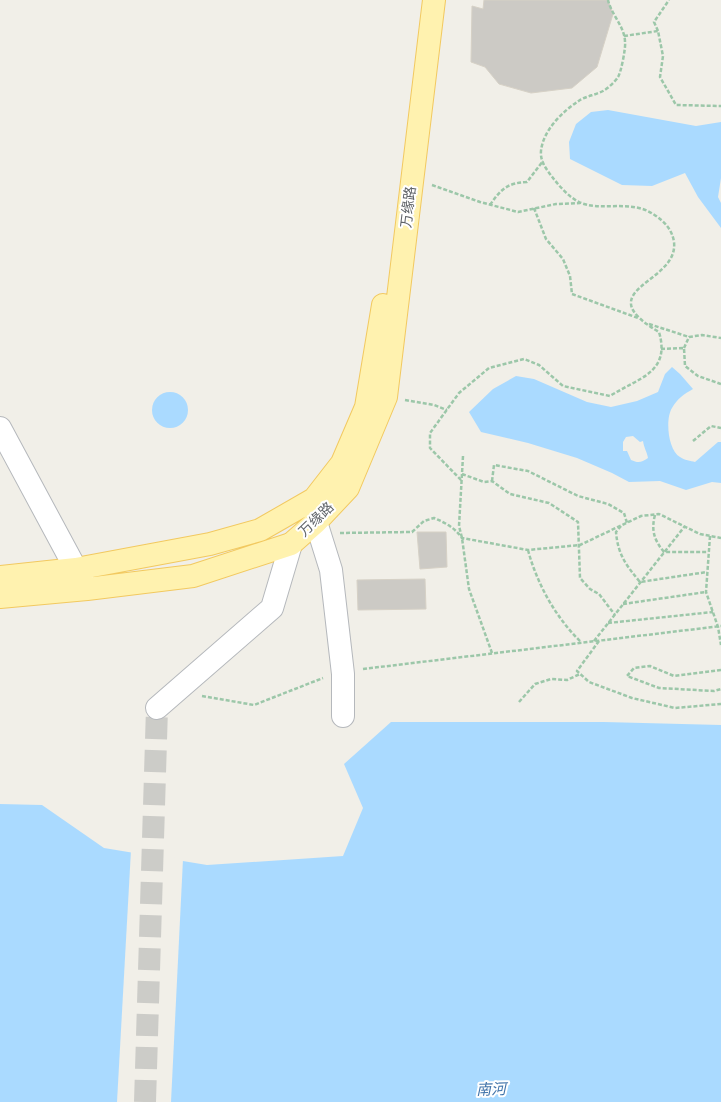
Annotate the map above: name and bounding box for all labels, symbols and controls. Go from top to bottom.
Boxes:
street label: 万缘路 [397,185,419,229]
street label: 万缘路 [295,498,337,540]
water label: 南河 [476,1079,509,1099]

